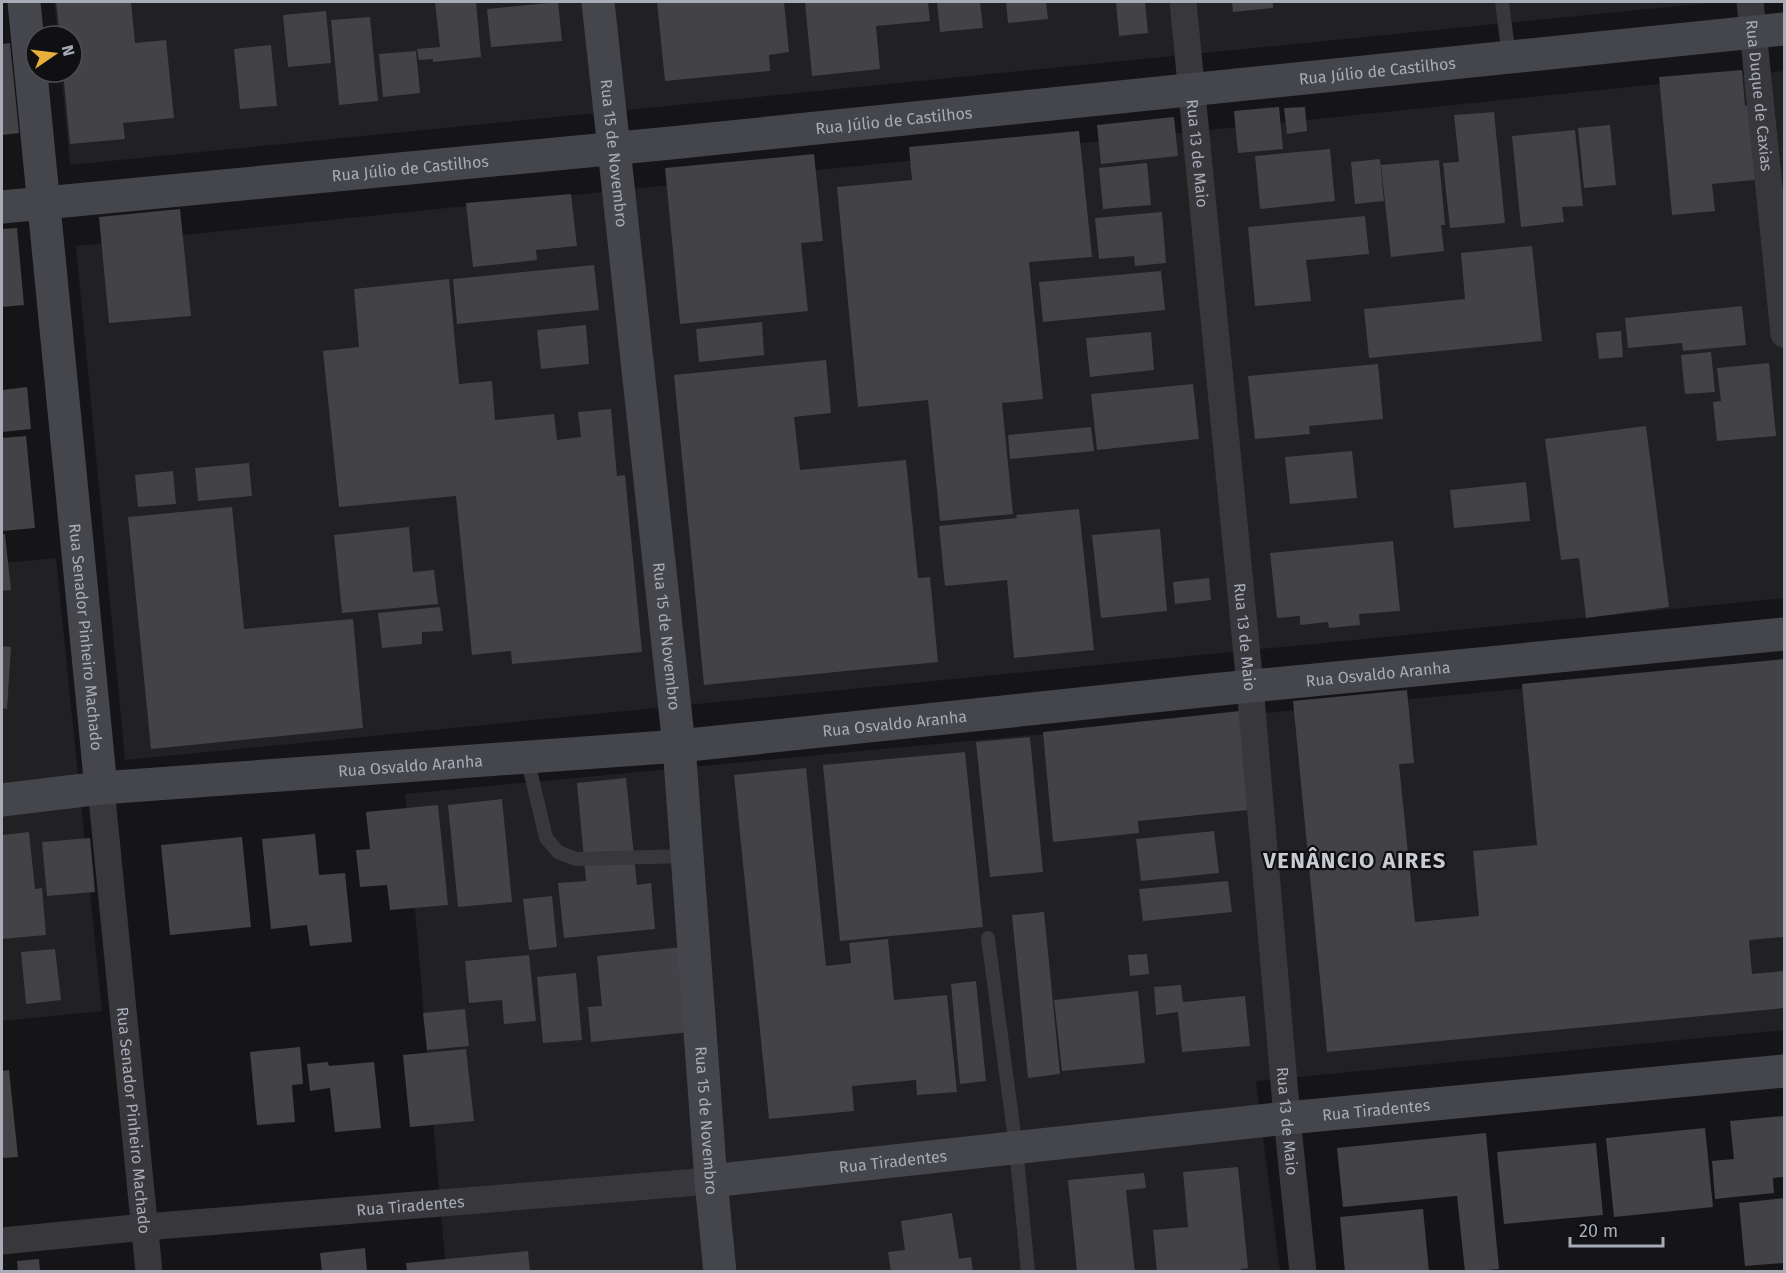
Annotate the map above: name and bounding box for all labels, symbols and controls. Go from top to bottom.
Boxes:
street label: Rua Duque de Caxias [1742,19,1777,172]
north arrow [24,24,84,84]
text: N [58,43,79,58]
street label: Rua Júlio de Castilhos [1298,53,1457,88]
street label: Rua 15 de Novembro [597,78,632,228]
street label: Rua 13 de Maio [1183,98,1213,208]
street label: Rua Júlio de Castilhos [814,103,973,138]
street label: Rua Júlio de Castilhos [331,151,490,185]
street label: Rua Senador Pinheiro Machado [66,523,107,751]
street label: Rua 15 de Novembro [650,561,685,711]
street label: Rua 13 de Maio [1230,582,1260,692]
street label: Rua Osvaldo Aranha [1305,657,1451,690]
street label: Rua Osvaldo Aranha [821,706,968,740]
street label: Rua Osvaldo Aranha [337,751,484,780]
district label: VENÂNCIO AIRES [1262,847,1447,874]
street label: Rua Senador Pinheiro Machado [113,1006,155,1235]
street label: Rua 15 de Novembro [692,1046,722,1196]
street label: Rua 13 de Maio [1273,1066,1302,1176]
street label: Rua Tiradentes [1321,1095,1431,1124]
street label: Rua Tiradentes [838,1146,948,1176]
street label: Rua Tiradentes [356,1192,465,1219]
scale bar [1570,1210,1663,1248]
text: 20 m [1579,1220,1618,1242]

